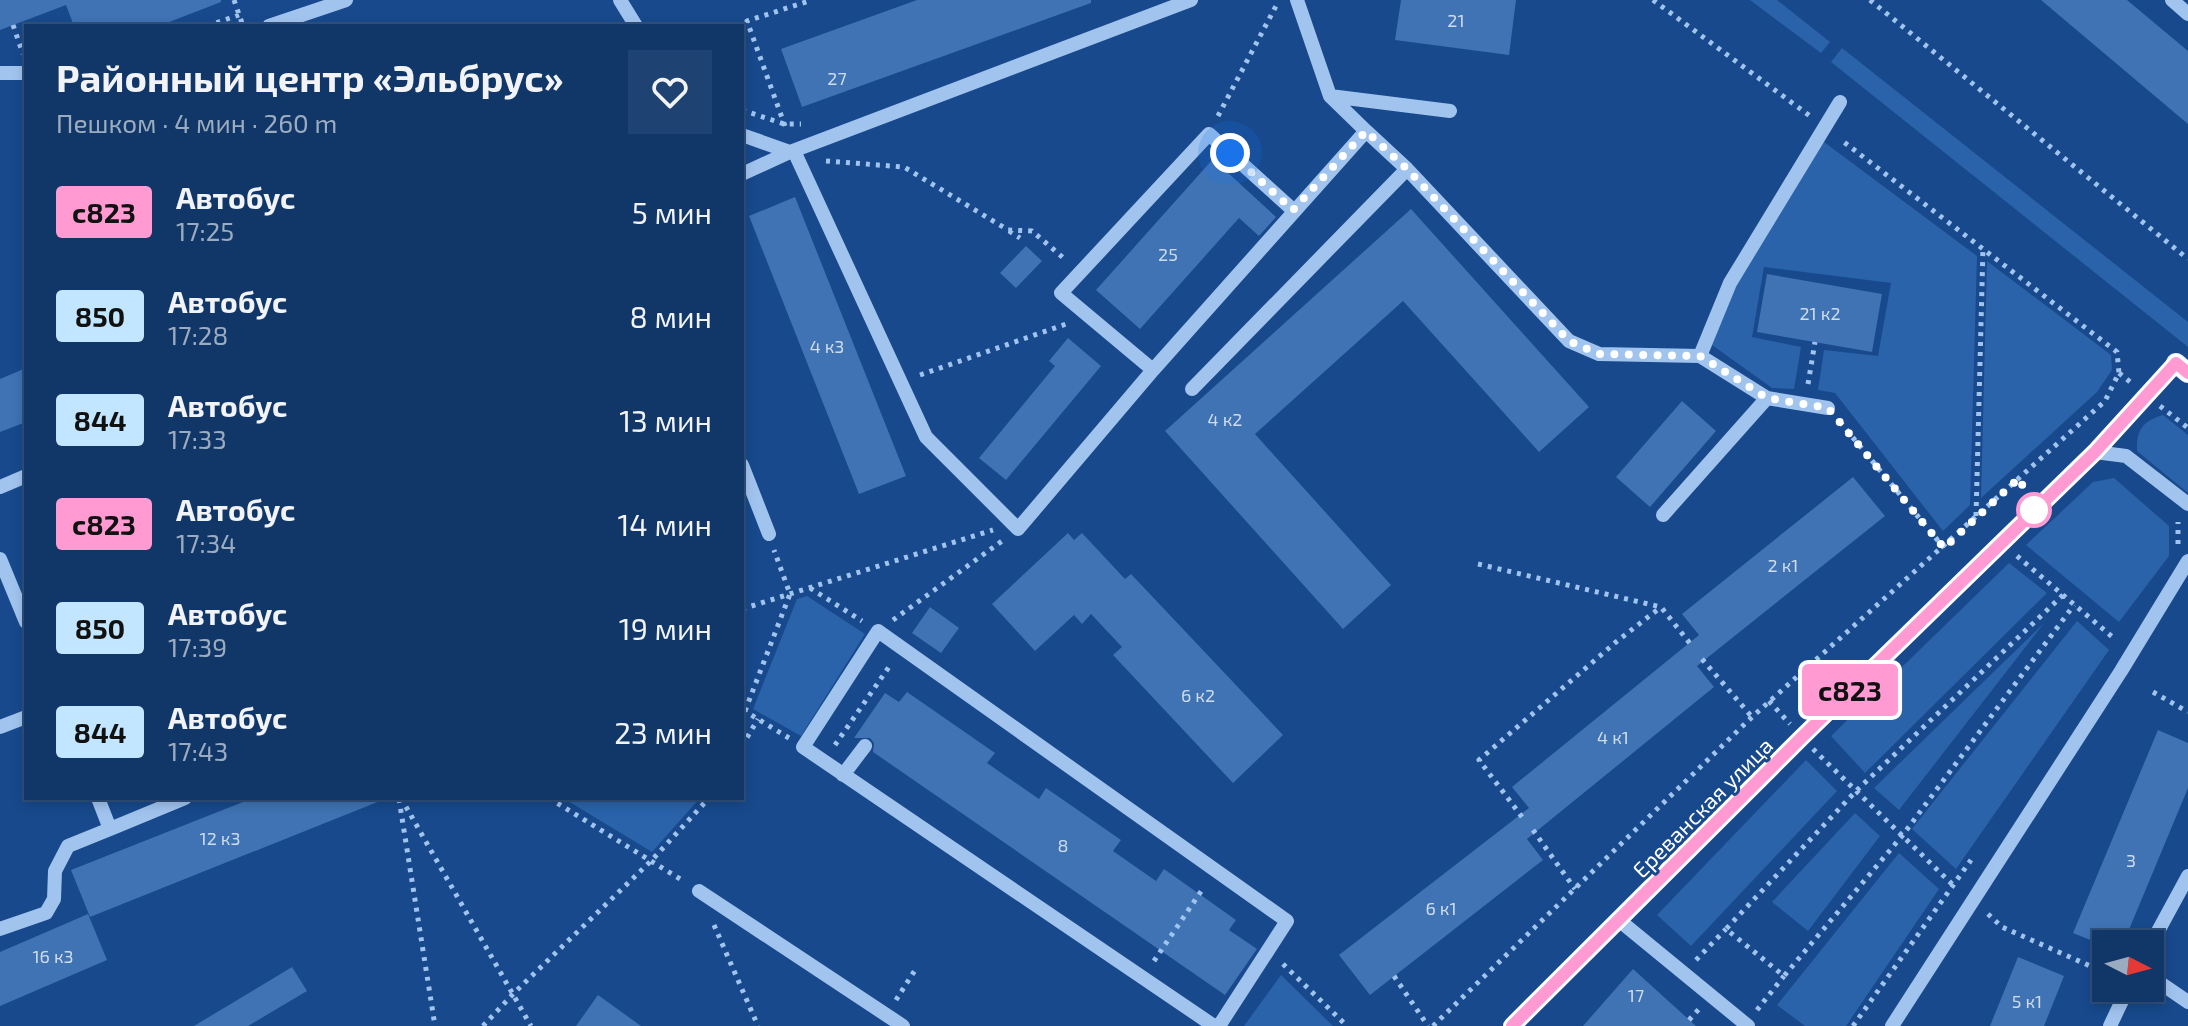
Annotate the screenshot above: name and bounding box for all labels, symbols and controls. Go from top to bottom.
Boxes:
house number: 21 [1447,9,1465,31]
button: heart [628,50,712,134]
text: Районный центр «Эльбрус» [56,54,563,100]
house number: 27 [827,67,847,89]
text: Пешком · 4 мин · 260 m [56,107,337,138]
your location [1210,133,1250,173]
text: Автобус [176,179,295,215]
text: 5 мин [632,194,712,230]
text: с823 [72,195,136,229]
text: 17:25 [176,215,234,246]
house number: 25 [1158,243,1178,265]
text: Автобус [168,283,287,319]
text: 8 мин [630,298,712,334]
text: 850 [75,299,125,333]
house number: 21 к2 [1799,302,1841,324]
text: 17:28 [168,319,228,350]
house number: 4 к3 [810,335,844,357]
text: Автобус [168,387,287,423]
text: 13 мин [619,402,712,438]
text: 844 [73,403,127,437]
house number: 4 к2 [1208,408,1242,430]
text: 17:33 [168,423,227,454]
text: Автобус [176,491,295,527]
unlabelled marker [2017,493,2051,527]
text: 14 мин [617,506,712,542]
text: с823 [72,507,136,541]
text: 17:34 [176,527,236,558]
house number: 2 к1 [1768,554,1798,576]
text: Автобус [168,595,287,631]
text: 19 мин [619,610,712,646]
text: 850 [75,611,125,645]
text: 17:39 [168,631,227,662]
line badge: с823 [1794,664,1906,716]
text: с823 [1818,673,1882,707]
house number: 6 к2 [1181,684,1215,706]
text: Автобус [168,699,287,735]
text: 23 мин [614,714,712,750]
text: 844 [73,715,127,749]
house number: 4 к1 [1597,726,1629,748]
street label: Ереванская улица [1627,732,1778,883]
text: 17:43 [168,735,228,766]
house number: 12 к3 [200,827,240,849]
house number: 8 [1058,834,1068,856]
house number: 3 [2126,849,2136,871]
house number: 6 к1 [1425,897,1457,919]
north arrow [2092,930,2164,1002]
map controls [2092,930,2164,1002]
house number: 16 к3 [32,945,74,967]
house number: 17 [1628,984,1644,1006]
house number: 5 к1 [2012,990,2042,1012]

